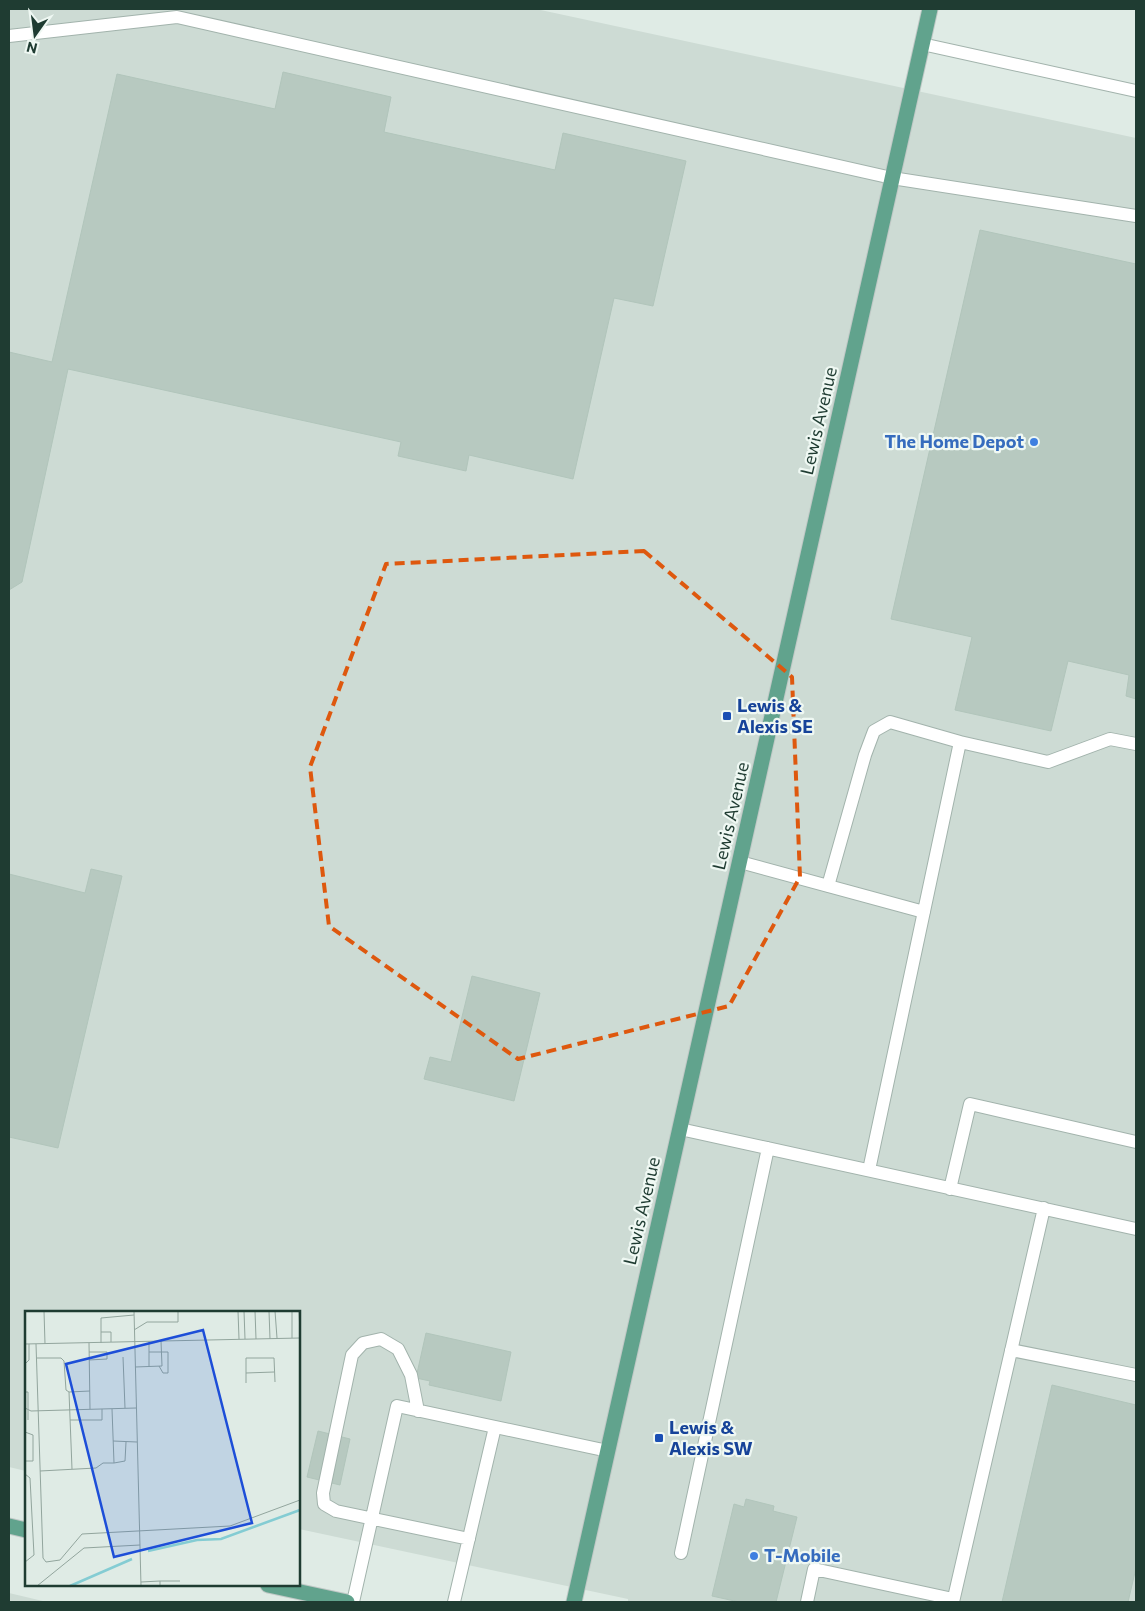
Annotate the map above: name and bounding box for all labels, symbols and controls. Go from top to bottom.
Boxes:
north arrow [10,10,60,60]
text: N [25,39,39,58]
street label: Lewis Avenue [795,365,841,477]
place label: The Home Depot [885,430,1024,452]
marker: The Home Depot [1028,436,1040,448]
place label: Lewis & Alexis SE [737,694,813,737]
marker: Lewis & Alexis SE [721,710,733,722]
street label: Lewis Avenue [707,760,753,872]
street label: Lewis Avenue [618,1155,664,1267]
inset map [25,1311,300,1586]
place label: Lewis & Alexis SW [669,1416,753,1459]
marker: Lewis & Alexis SW [653,1432,665,1444]
place label: T-Mobile [764,1544,841,1566]
marker: T-Mobile [748,1550,760,1562]

